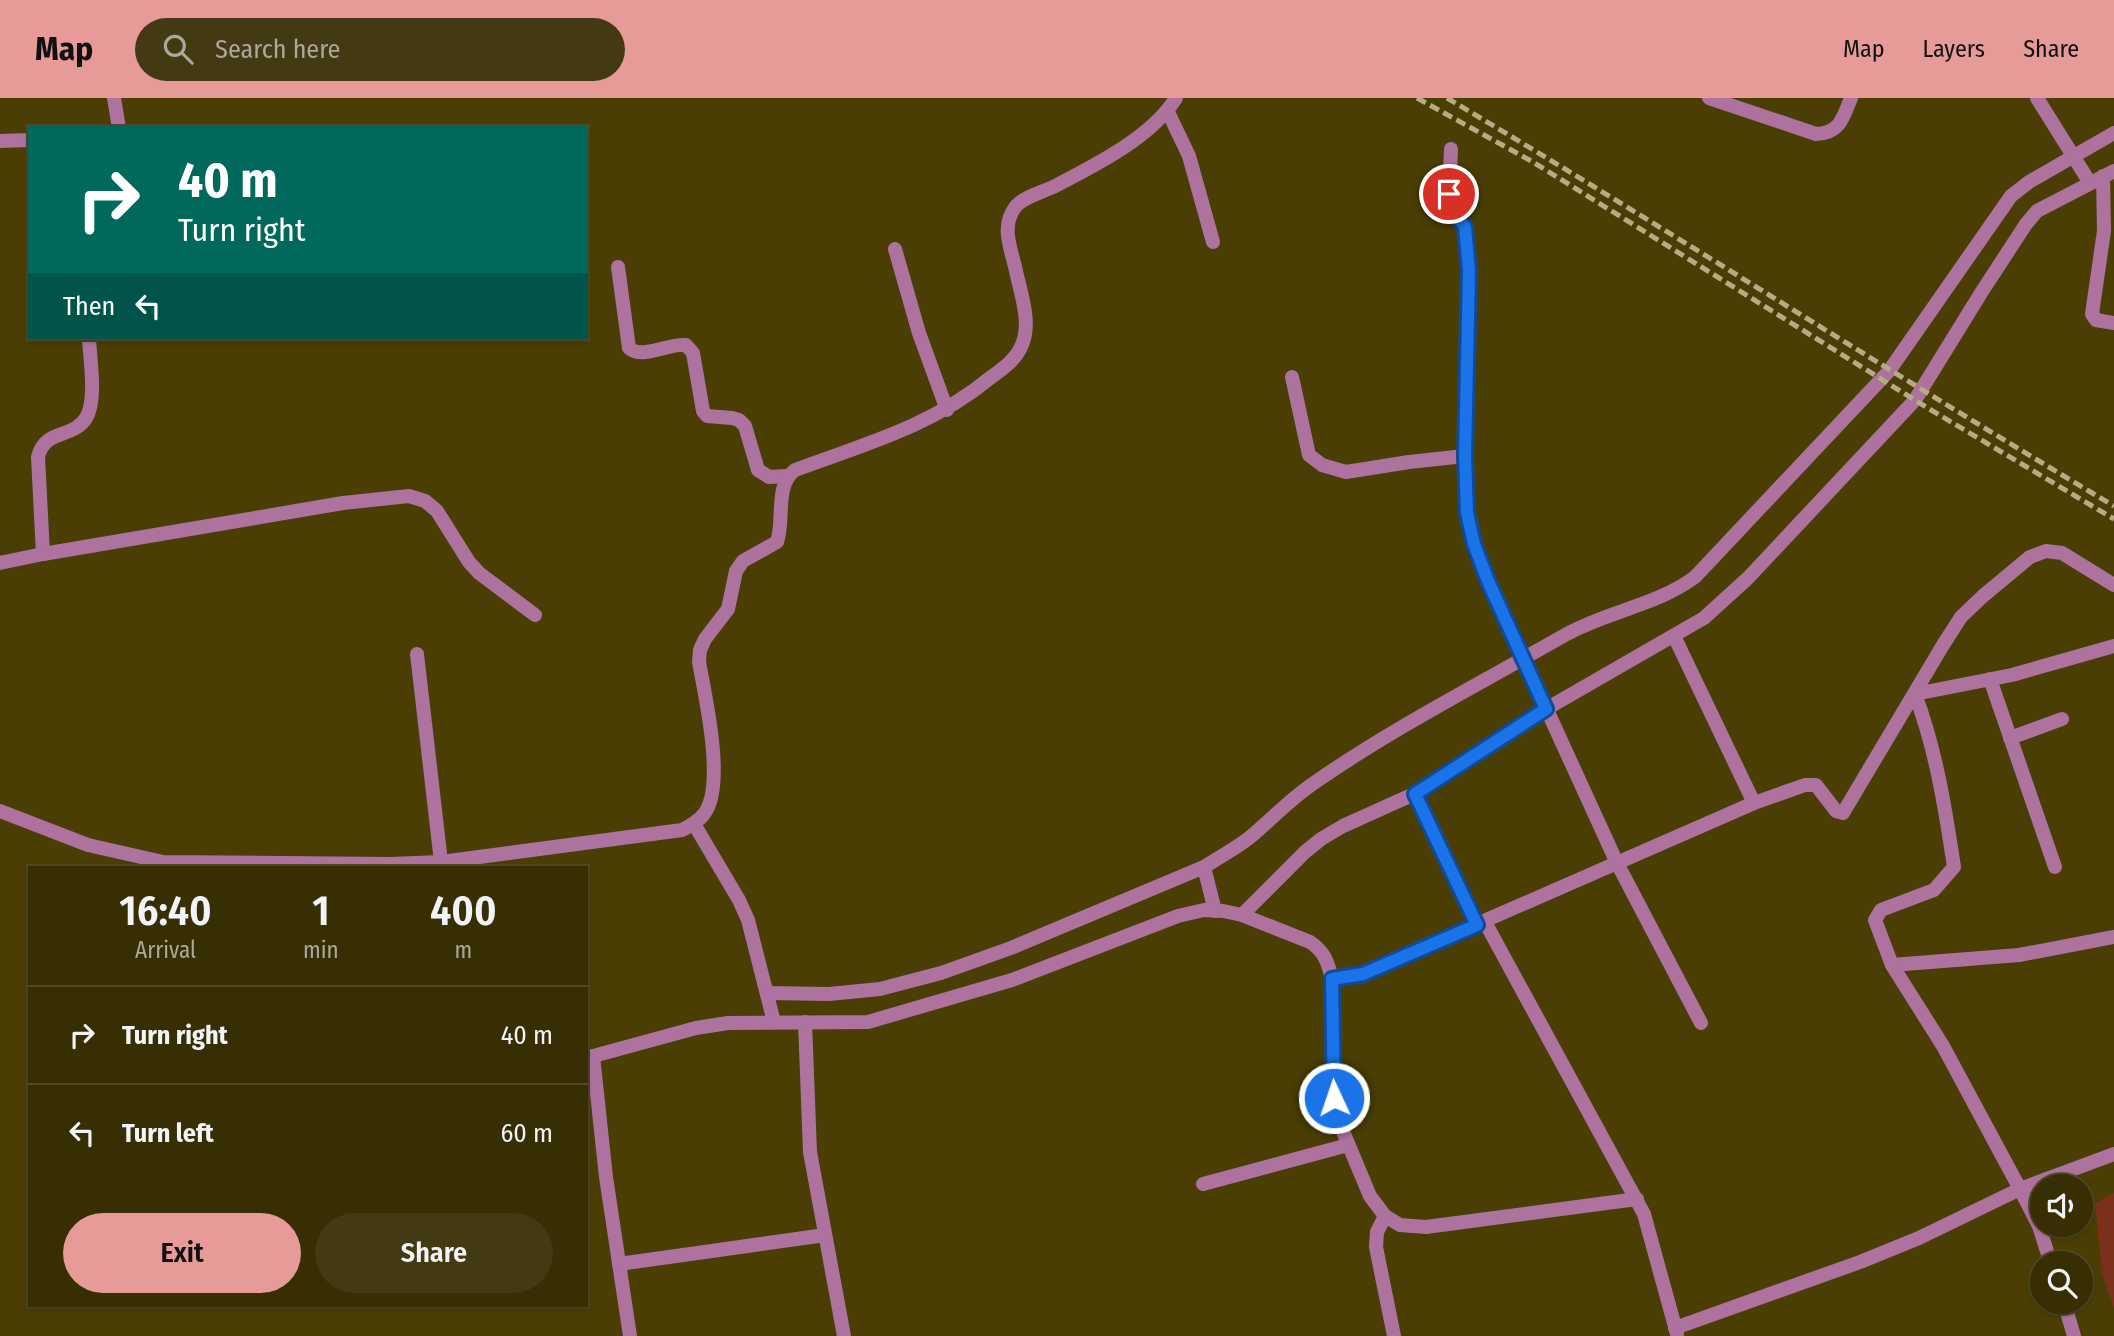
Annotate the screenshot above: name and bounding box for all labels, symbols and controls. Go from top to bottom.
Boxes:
search box [135,18,625,81]
text: Map [35,29,93,69]
icon: search [159,30,197,68]
text: Search here [215,34,340,65]
text: Map [1843,35,1885,63]
text: Layers [1923,35,1985,63]
text: Share [2023,35,2079,63]
text: 40 m [178,151,278,210]
icon: right [63,154,154,245]
pin [1419,164,1479,224]
icon: arrive [1430,175,1468,213]
text: Turn right [178,211,305,249]
icon: left [129,287,167,325]
text: Then [63,291,115,322]
text: 16:40 [119,886,212,936]
text: 1 [312,886,330,936]
text: 400 [430,886,497,936]
text: Arrival [135,936,196,964]
text: min [303,936,339,964]
text: m [454,936,472,964]
icon: right [63,1016,101,1054]
text: Turn right [122,1020,228,1051]
text: 40 m [501,1020,553,1051]
position arrow [1297,1061,1371,1135]
icon: left [63,1114,101,1152]
text: Turn left [122,1118,214,1149]
text: 60 m [500,1118,553,1149]
map controls [2030,1174,2093,1314]
button: sound [2030,1174,2093,1237]
button: Exit [63,1213,301,1293]
button: Share [315,1213,553,1293]
button: search [2030,1251,2093,1314]

